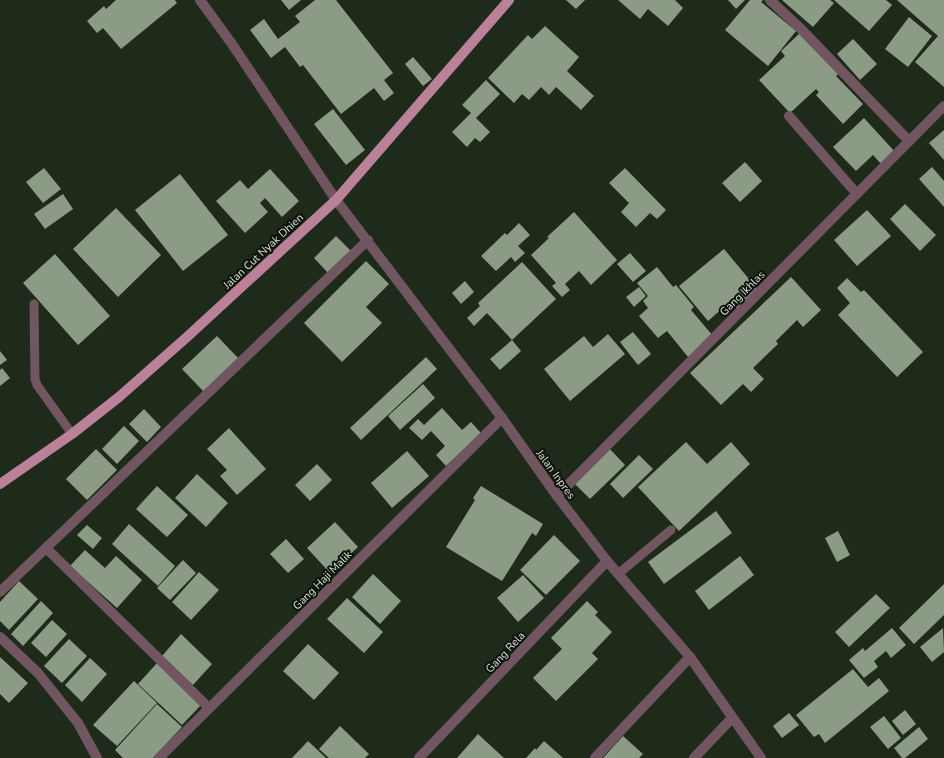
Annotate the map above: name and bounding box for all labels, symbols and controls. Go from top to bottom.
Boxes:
street label: Jalan Cut Nyak Dhien [219,210,307,293]
street label: Gang Ikhlas [716,267,768,319]
street label: Jalan Inpres [532,446,579,502]
street label: Gang Haji Malik [289,547,356,613]
street label: Gang Rela [482,628,529,676]

